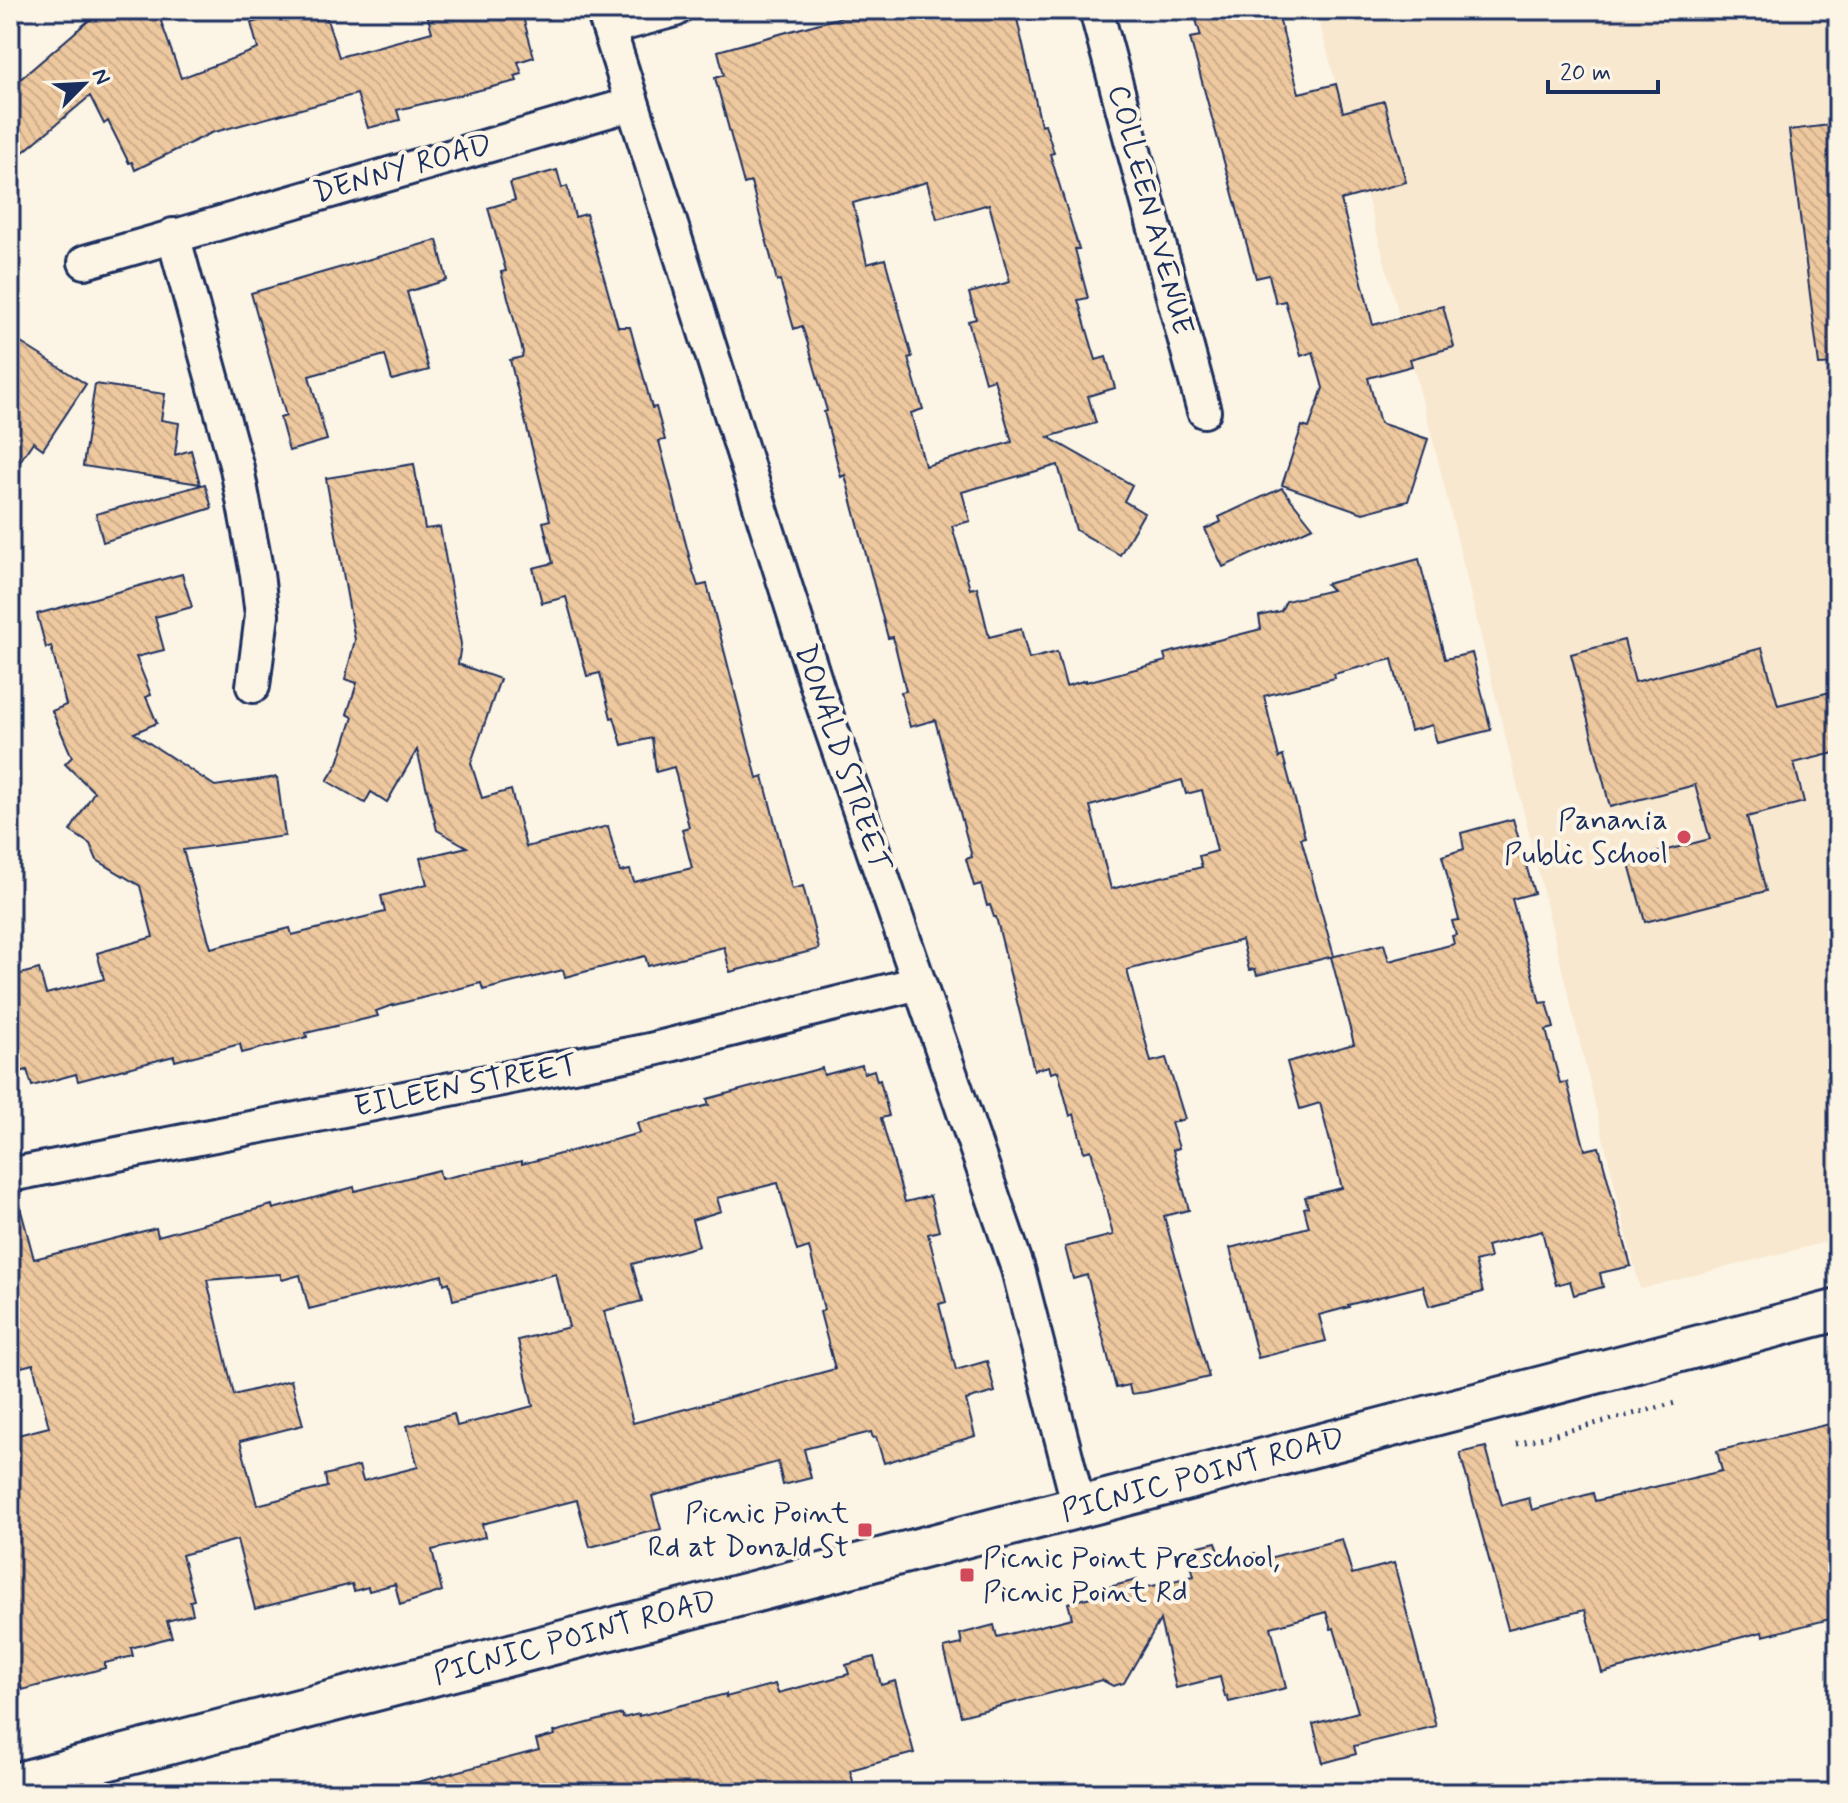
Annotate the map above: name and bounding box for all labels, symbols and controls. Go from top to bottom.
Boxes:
north arrow [44,44,124,124]
scale bar [1548,44,1658,94]
text: 20 m [1560,58,1611,89]
text: N [85,64,116,89]
street label: COLLEEN AVENUE [1098,81,1202,339]
street label: DENNY ROAD [309,125,497,213]
street label: DONALD STREET [785,639,900,878]
place label: Panania Public School [1504,801,1668,874]
marker: Panania Public School [1675,828,1693,846]
street label: EILEEN STREET [351,1045,581,1127]
street label: PICNIC POINT ROAD [1057,1418,1349,1532]
place label: Picnic Point Rd at Donald St [648,1494,849,1567]
marker: Picnic Point Rd at Donald St [856,1521,874,1539]
place label: Picnic Point Preschool, Picnic Point Rd [983,1539,1280,1612]
marker: Picnic Point Preschool, Picnic Point Rd [958,1566,976,1584]
street label: PICNIC POINT ROAD [429,1581,721,1695]

